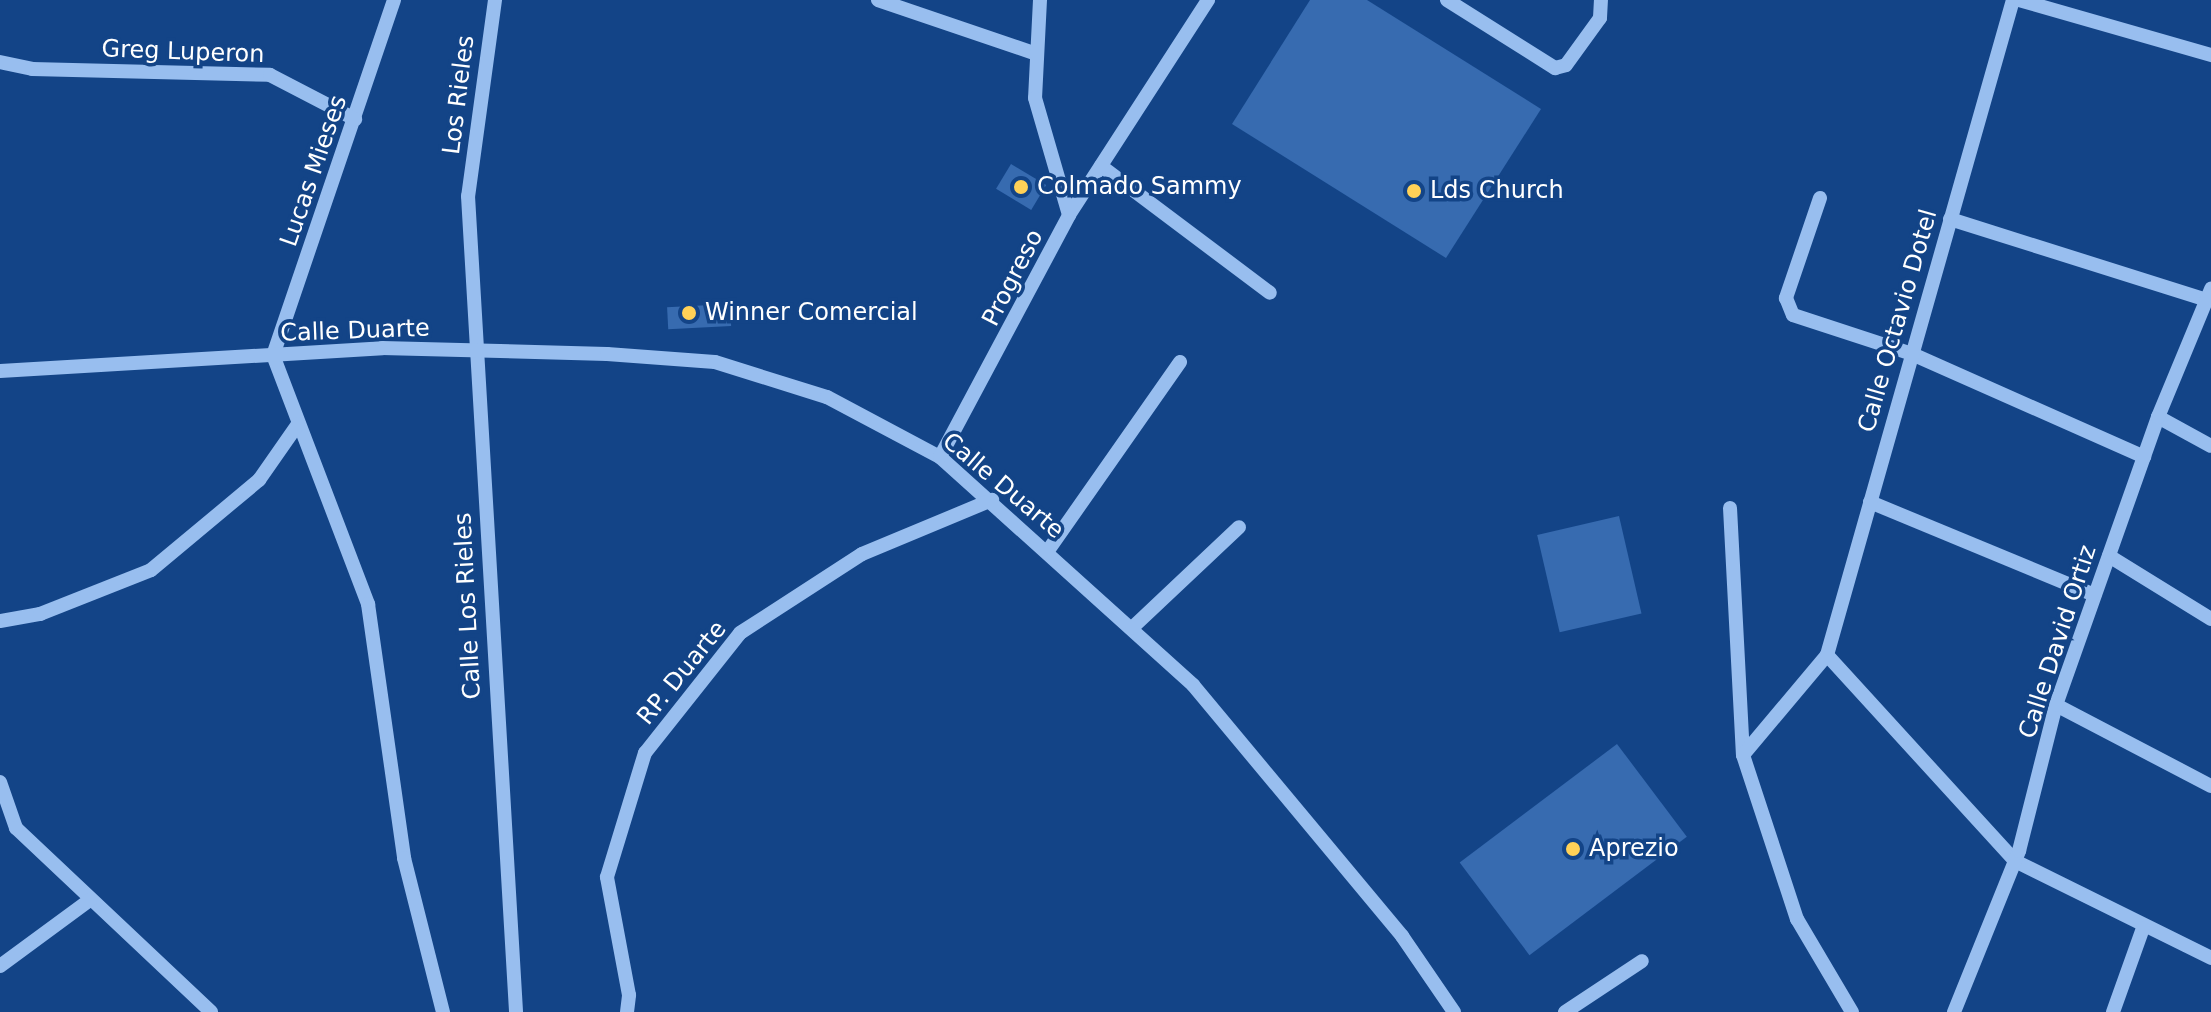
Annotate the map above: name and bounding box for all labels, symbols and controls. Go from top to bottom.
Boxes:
street label: Los Rieles [437,34,481,156]
street label: Greg Luperon [101,35,265,69]
street label: Lucas Mieses [275,92,353,250]
place label: Colmado Sammy [1037,173,1242,201]
place label: Lds Church [1430,177,1564,205]
marker: Colmado Sammy [1012,178,1030,196]
marker: Lds Church [1405,182,1423,200]
street label: Calle Octavio Dotel [1852,206,1944,436]
street label: Progreso [976,225,1050,331]
place label: Winner Comercial [705,299,918,327]
marker: Winner Comercial [680,304,698,322]
street label: Calle Duarte [280,314,430,348]
street label: Calle Duarte [936,427,1070,545]
street label: Calle Los Rieles [449,512,487,700]
street label: Calle David Ortiz [2013,542,2103,742]
street label: RP. Duarte [631,615,733,731]
place label: Aprezio [1589,835,1679,863]
marker: Aprezio [1564,840,1582,858]

